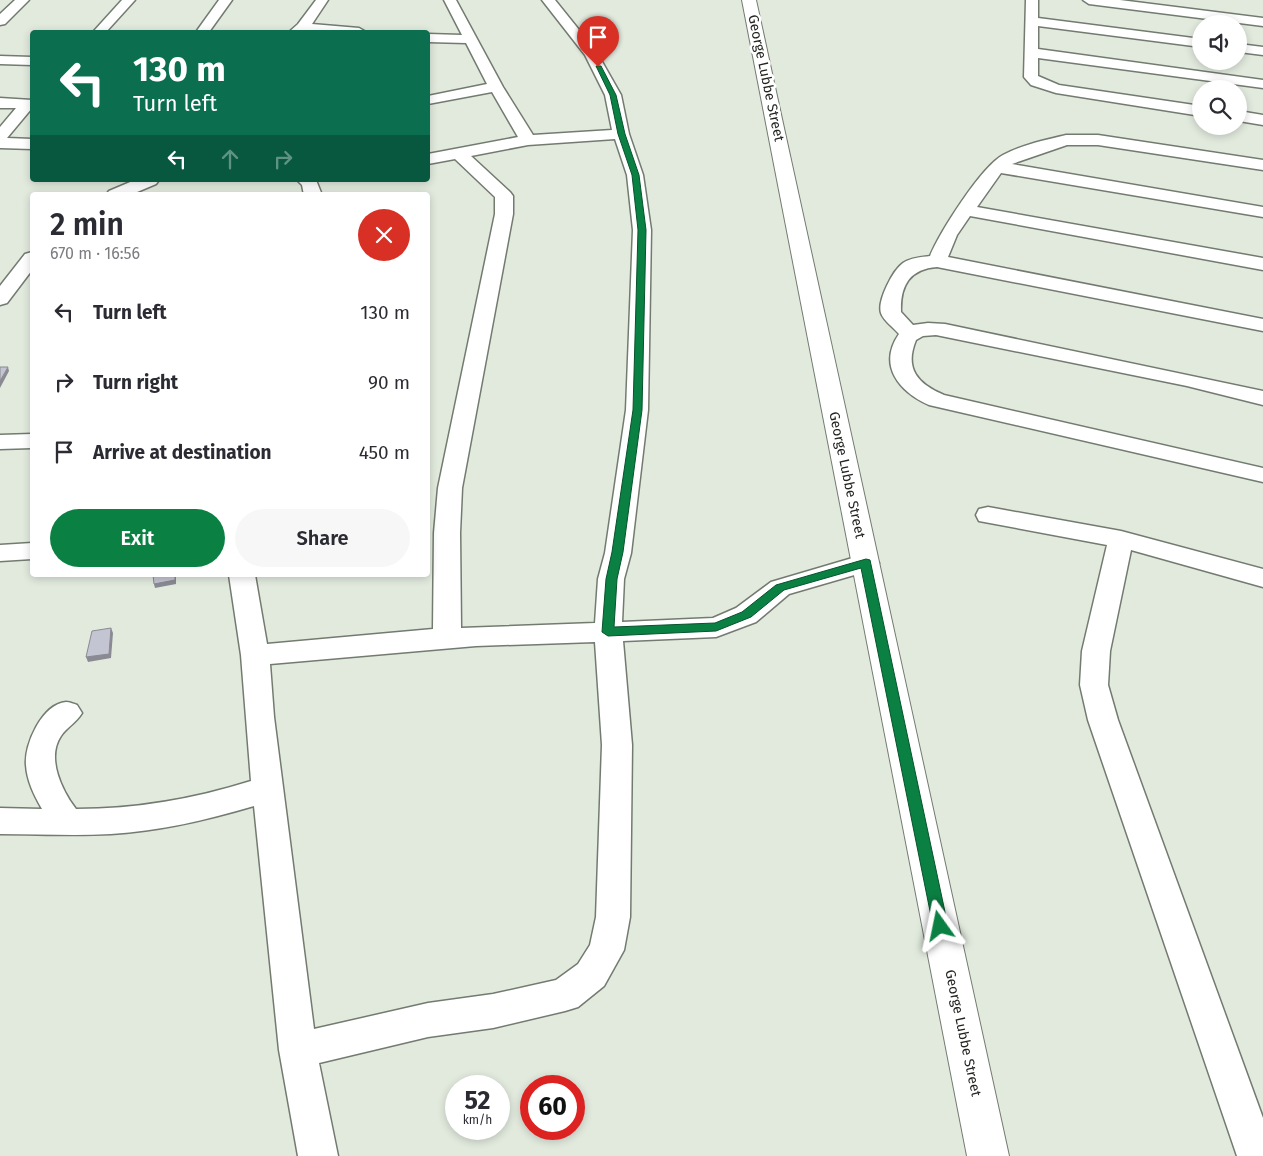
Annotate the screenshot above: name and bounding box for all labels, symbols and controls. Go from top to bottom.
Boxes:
street label: George Lubbe Street [744,13,788,144]
map controls [1192,15,1247,135]
button: sound [1192,15,1247,70]
pin [577,16,619,67]
icon: arrive [584,23,612,51]
text: 130 m [133,48,226,90]
icon: left [50,50,115,115]
button: search [1192,80,1247,135]
text: Turn left [133,90,217,117]
icon: left [163,145,191,173]
icon: ahead [216,145,244,173]
icon: right [269,145,297,173]
text: 2 min [50,207,124,243]
button: close [358,209,410,261]
text: 670 m · 16:56 [50,244,140,263]
icon: left [50,298,78,326]
text: Turn left [93,301,167,324]
text: 130 m [360,301,410,324]
icon: right [50,368,78,396]
text: Turn right [93,371,178,394]
text: 90 m [368,371,410,394]
street label: George Lubbe Street [825,410,869,541]
icon: arrive [50,438,78,466]
text: Arrive at destination [93,441,272,464]
text: 450 m [359,441,410,464]
button: Exit [50,509,225,567]
button: Share [235,509,410,567]
position arrow [913,899,965,951]
street label: George Lubbe Street [941,968,985,1099]
speed limit sign: 60 [520,1075,585,1140]
text: 52 [465,1086,490,1116]
text: km/h [463,1113,492,1127]

